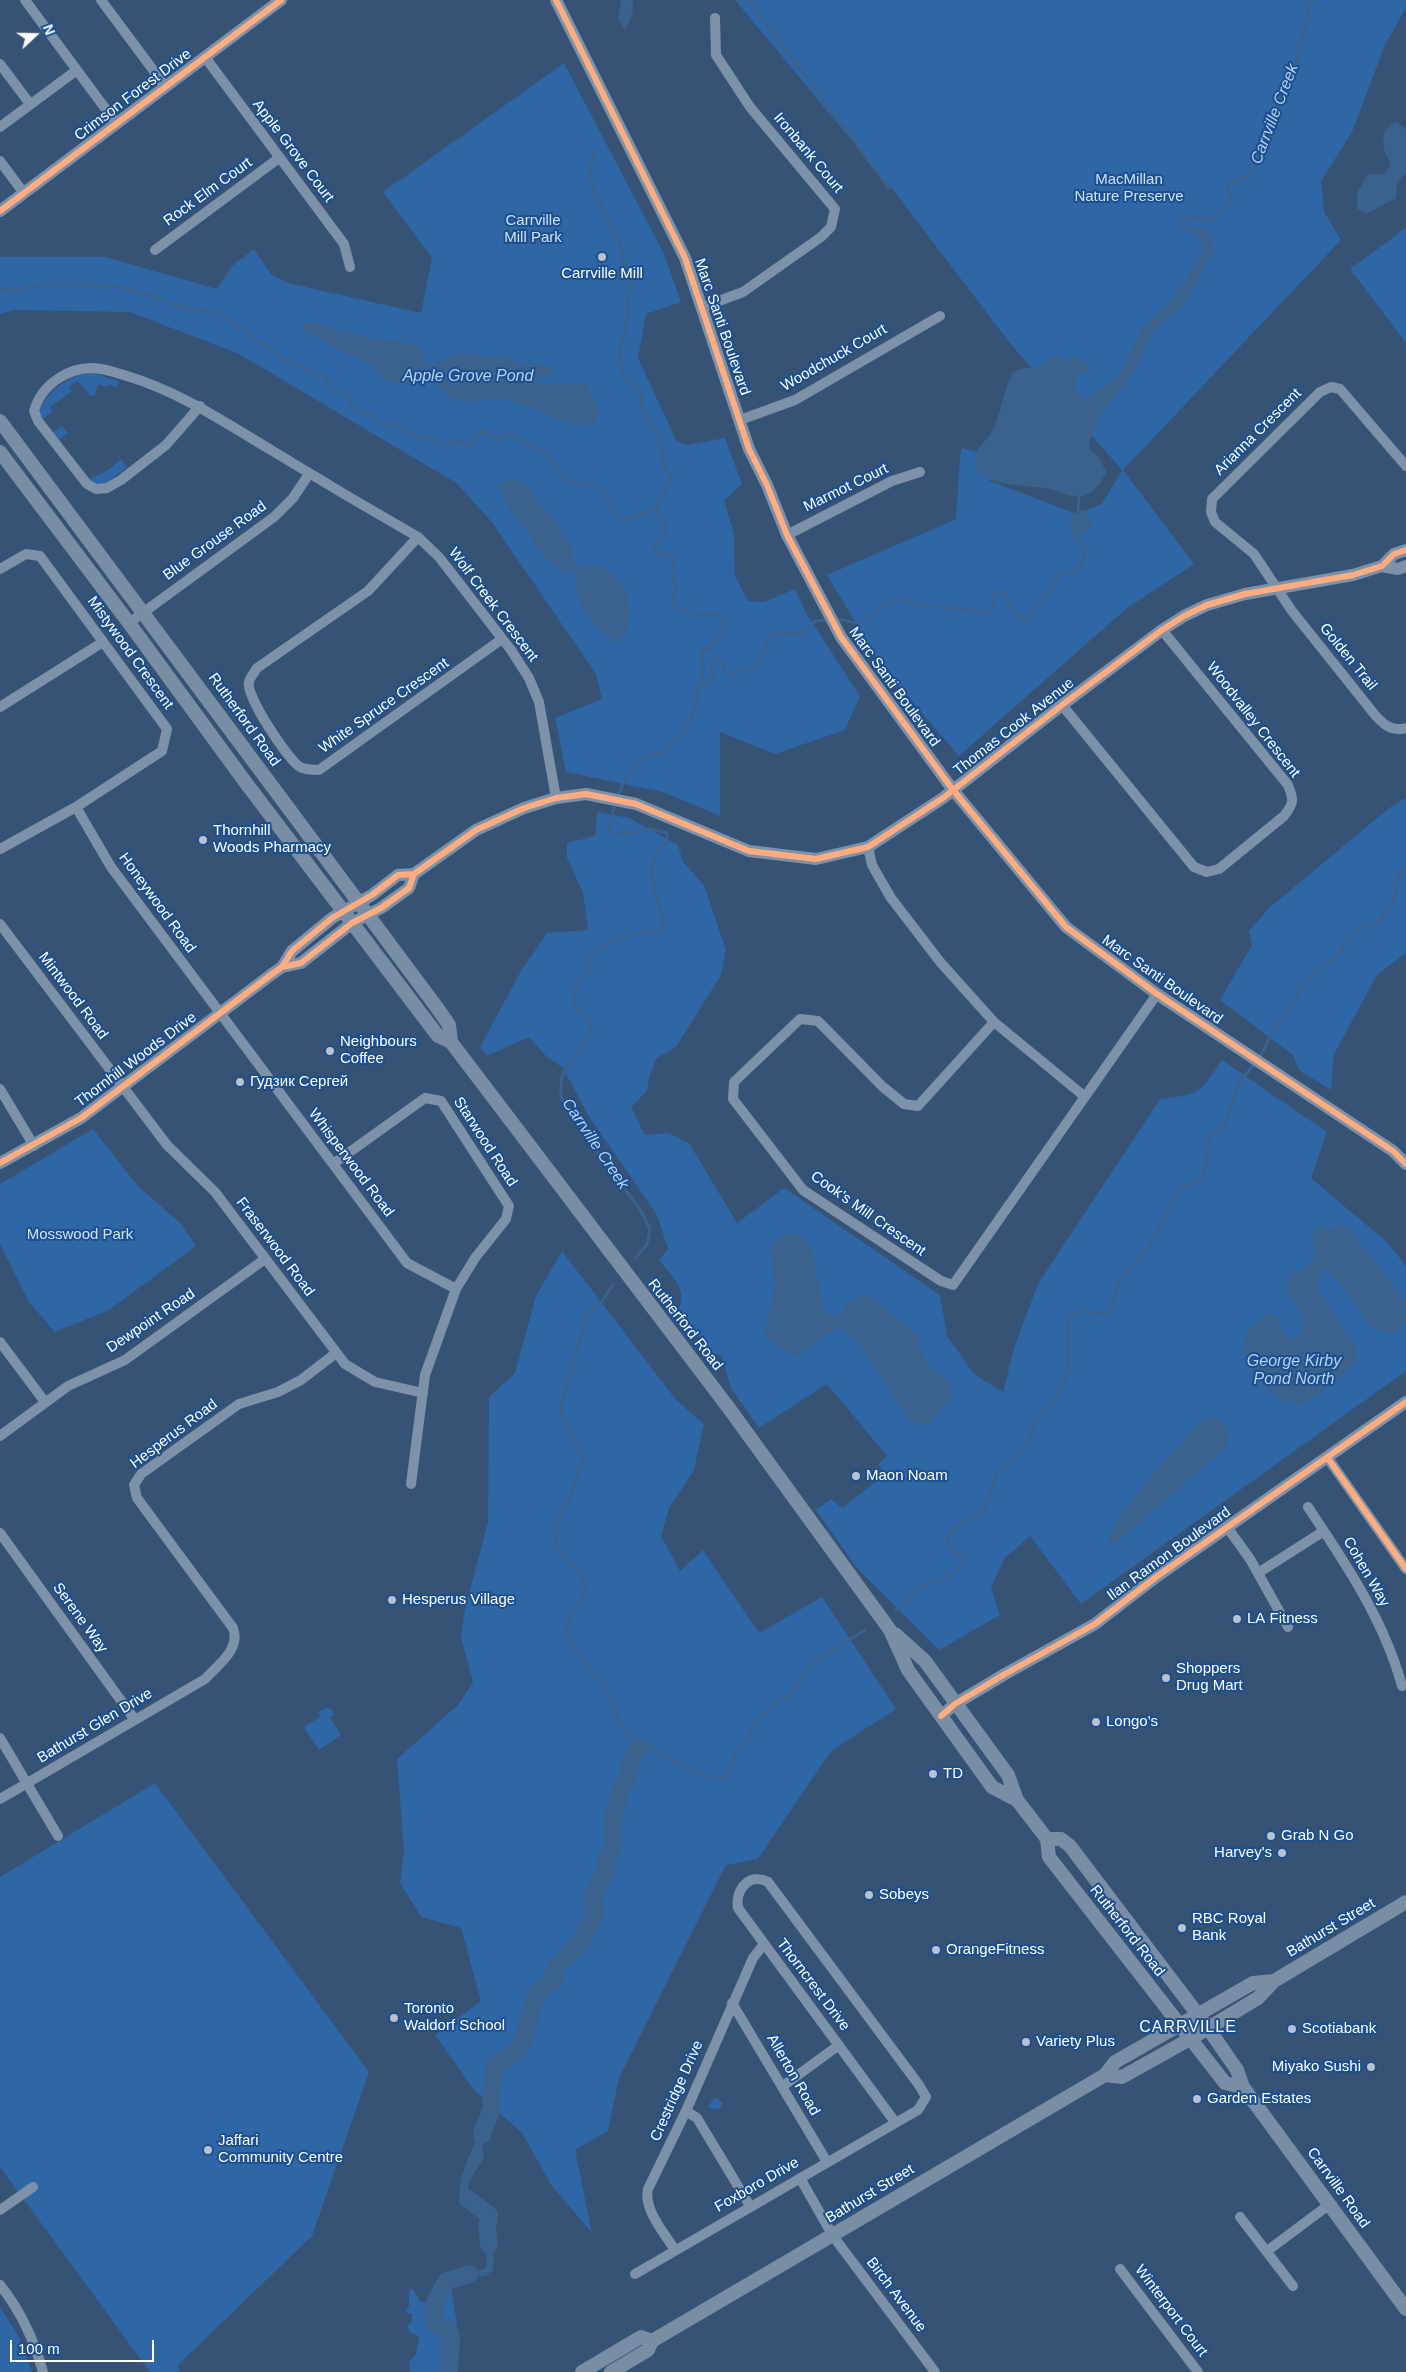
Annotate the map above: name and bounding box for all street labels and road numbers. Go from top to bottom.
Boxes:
street label: Crimson Forest Drive [71,45,195,145]
street label: Apple Grove Court [248,96,338,206]
street label: Ironbank Court [769,109,847,197]
street label: Rock Elm Court [160,154,256,230]
street label: Marc Santi Boulevard [690,256,754,398]
street label: Woodchuck Court [778,320,890,396]
street label: Arianna Crescent [1211,385,1305,479]
street label: Marmot Court [801,460,891,516]
street label: Blue Grouse Road [160,497,270,585]
street label: Wolf Creek Crescent [444,544,542,666]
street label: Mistywood Crescent [83,593,177,713]
street label: Golden Trail [1315,620,1381,694]
street label: Marc Santi Boulevard [845,624,943,750]
street label: White Spruce Crescent [316,654,452,758]
street label: Woodvalley Crescent [1202,659,1304,781]
street label: Rutherford Road [204,670,284,770]
street label: Thomas Cook Avenue [950,674,1078,780]
street label: Honeywood Road [115,849,199,957]
street label: Marc Santi Boulevard [1098,932,1226,1028]
street label: Mintwood Road [34,949,112,1043]
street label: Thornhill Woods Drive [72,1008,200,1112]
street label: Starwood Road [449,1094,521,1190]
street label: Whisperwood Road [304,1105,398,1221]
street label: Cook's Mill Crescent [807,1168,929,1260]
street label: Fraserwood Road [232,1194,318,1300]
street label: Rutherford Road [644,1276,726,1374]
street label: Dewpoint Road [103,1285,199,1357]
street label: Hesperus Road [127,1395,221,1473]
street label: Ilan Ramon Boulevard [1104,1503,1234,1605]
street label: Cohen Way [1339,1534,1393,1610]
street label: Serene Way [49,1580,111,1656]
street label: Bathurst Glen Drive [34,1685,156,1767]
street label: Rutherford Road [1086,1882,1168,1980]
street label: Bathurst Street [1283,1895,1379,1961]
street label: Thorncrest Drive [772,1935,854,2035]
street label: Allerton Road [762,2031,824,2119]
street label: Crestridge Drive [647,2038,707,2144]
street label: Carrville Road [1303,2144,1373,2232]
street label: Foxboro Drive [712,2154,802,2216]
street label: Bathurst Street [822,2161,918,2227]
street label: Birch Avenue [862,2254,930,2336]
street label: Winterport Court [1131,2262,1211,2360]

